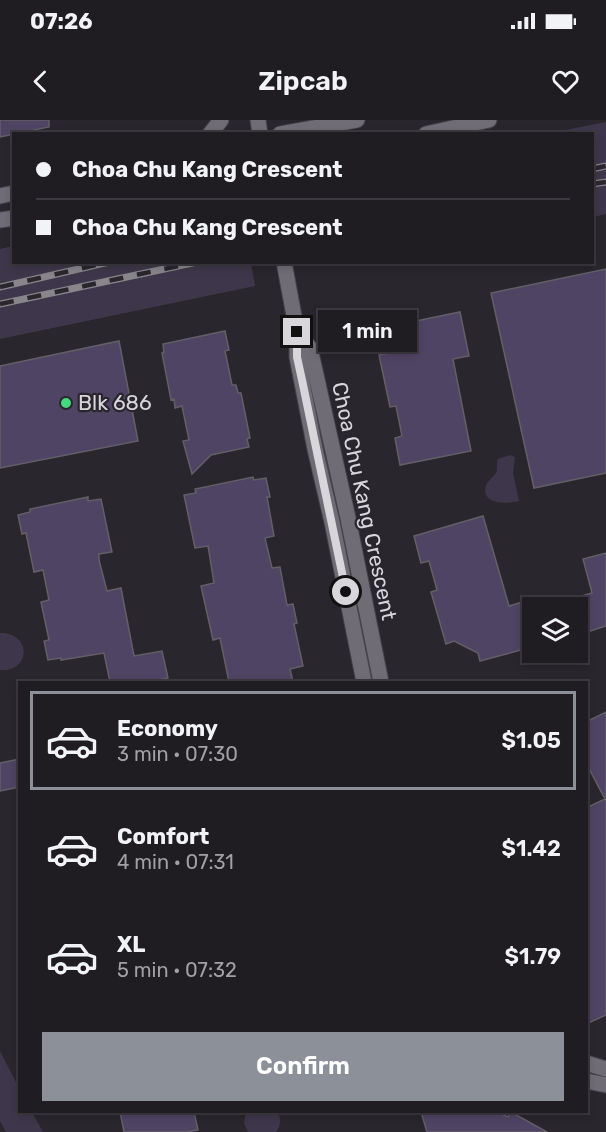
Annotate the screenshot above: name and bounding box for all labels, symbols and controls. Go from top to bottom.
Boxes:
text: 07:26 [30,8,93,35]
icon: back [24,65,57,98]
text: Zipcab [258,65,348,97]
icon: heart [549,65,582,98]
text: Choa Chu Kang Crescent [72,156,343,183]
text: Choa Chu Kang Crescent [72,214,343,241]
callout: 1 min [318,311,417,353]
route end [283,318,310,345]
text: 1 min [342,319,393,343]
street label: Choa Chu Kang Crescent [327,379,402,622]
place label: Blk 686 [78,390,152,415]
marker: Blk 686 [59,396,73,410]
route start [332,578,359,605]
map controls [522,597,588,663]
button: layers [522,597,588,663]
icon: car [45,714,99,768]
text: Economy [117,715,218,742]
text: $1.05 [502,727,561,754]
text: 3 min · 07:30 [117,742,238,766]
icon: car [45,822,99,876]
text: Comfort [117,823,209,850]
text: $1.42 [502,835,561,862]
text: 4 min · 07:31 [117,850,234,874]
icon: car [45,930,99,984]
text: XL [117,931,145,958]
text: $1.79 [505,943,561,970]
text: 5 min · 07:32 [117,958,237,982]
button: Confirm [42,1032,564,1101]

